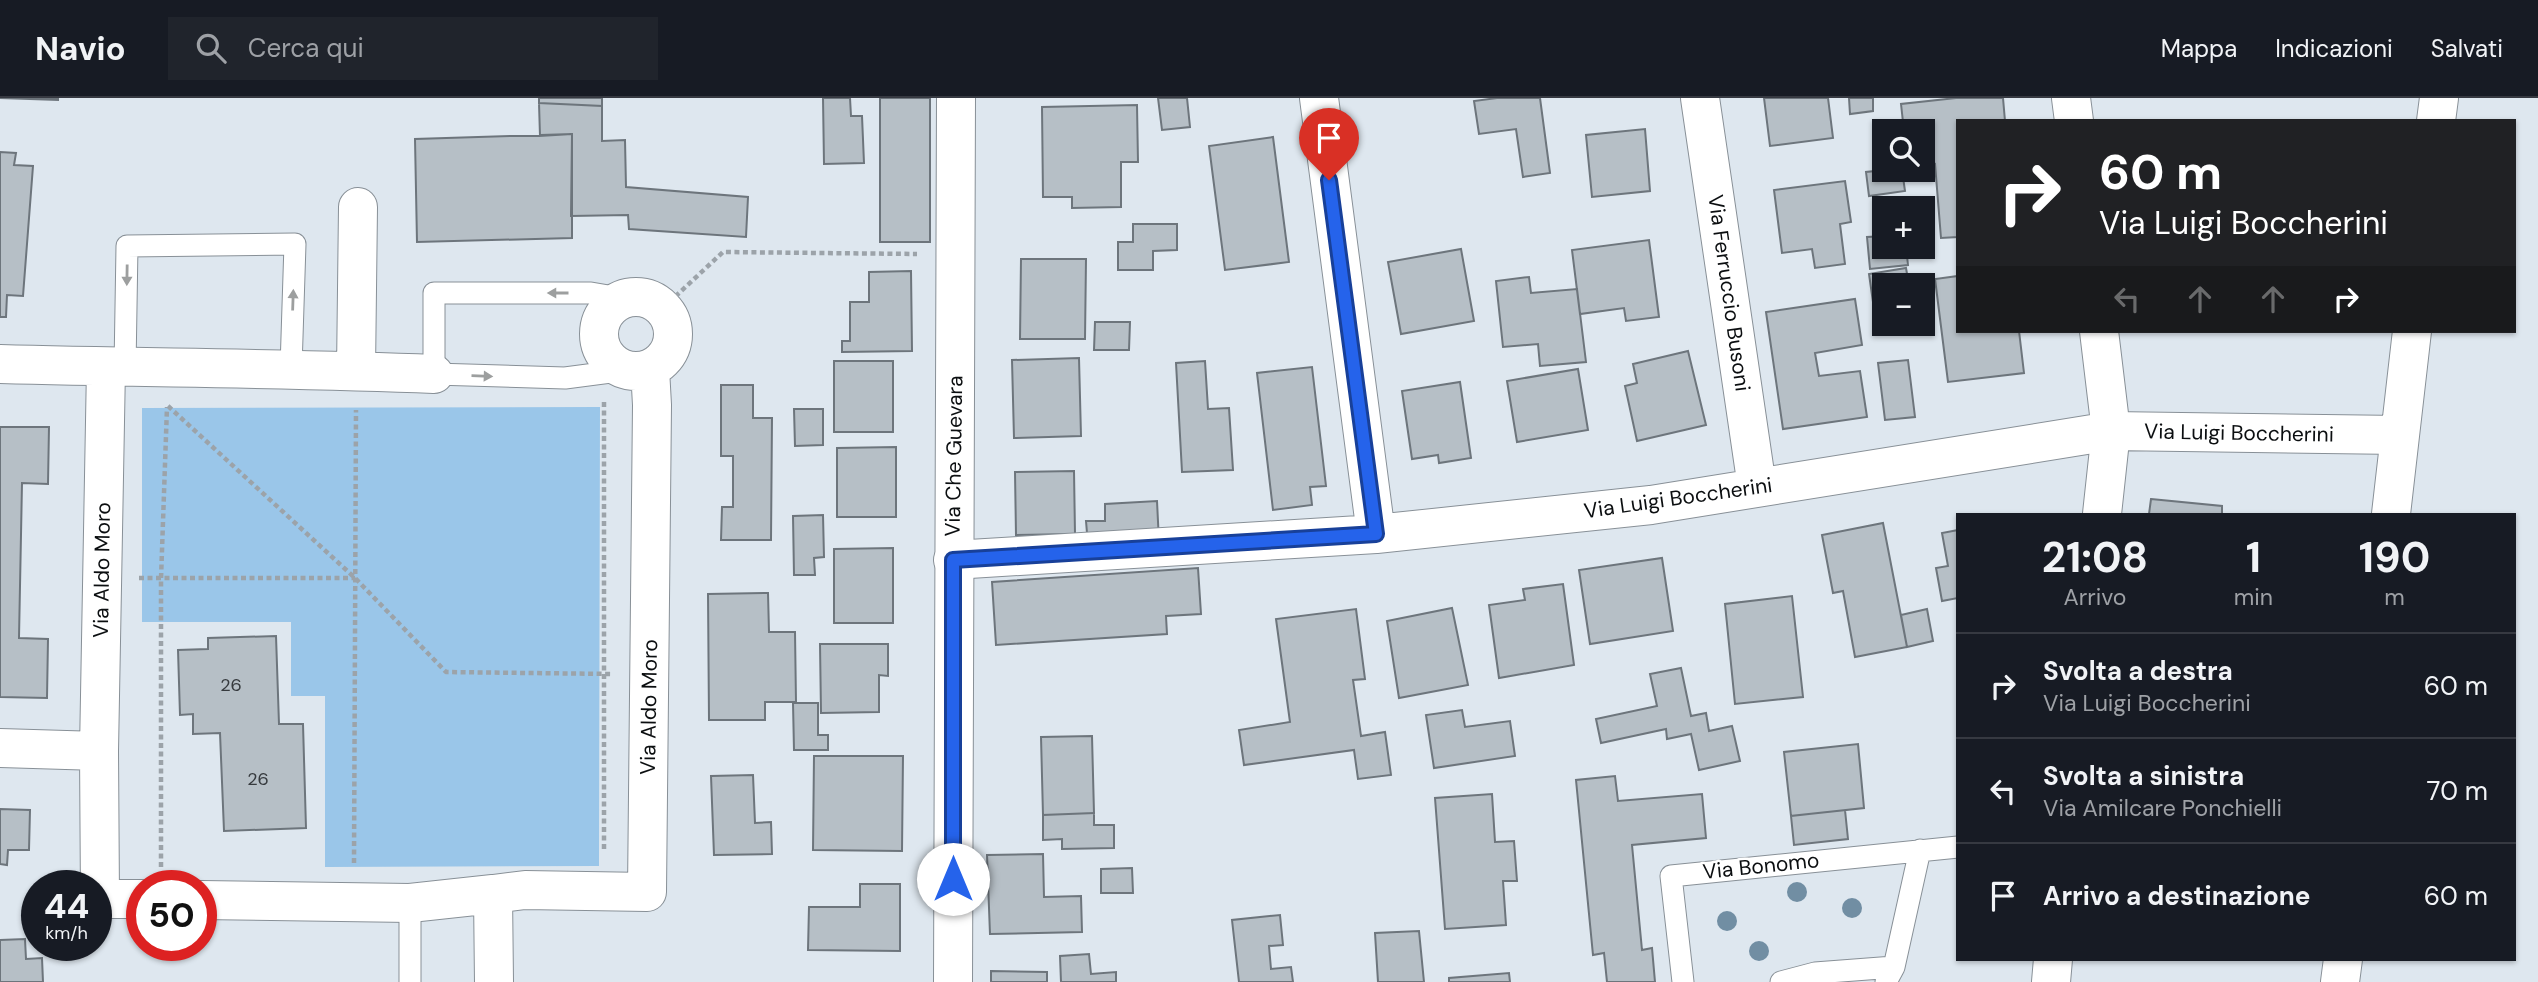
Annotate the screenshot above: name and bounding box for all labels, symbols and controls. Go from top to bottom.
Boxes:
search box [168,17,658,80]
text: Navio [35,27,126,70]
icon: search [192,29,230,67]
text: Cerca qui [248,31,364,65]
text: Mappa [2161,33,2237,64]
text: Indicazioni [2275,33,2393,64]
text: Salvati [2431,33,2503,64]
pin [1299,108,1359,180]
icon: arrive [1310,119,1348,157]
map controls [1872,119,1935,336]
button: search [1872,119,1935,182]
text: 60 m [2099,140,2222,204]
icon: right [1984,147,2075,238]
street label: Via Ferruccio Busoni [1701,193,1757,393]
button: + [1872,196,1935,259]
text: Via Luigi Boccherini [2099,202,2388,244]
one-way arrow [121,264,133,286]
button: − [1872,273,1935,336]
icon: left [2108,280,2146,318]
icon: ahead [2181,280,2219,318]
icon: ahead [2254,280,2292,318]
icon: right [2327,280,2365,318]
one-way arrow [547,287,569,299]
one-way arrow [287,289,298,311]
one-way arrow [471,370,493,381]
street label: Via Che Guevara [939,375,969,537]
street label: Via Luigi Boccherini [2144,417,2334,449]
street label: Via Luigi Boccherini [1582,471,1774,525]
street label: Via Aldo Moro [87,502,117,638]
text: 21:08 [2042,530,2148,585]
text: 1 [2246,530,2261,585]
text: 190 [2359,530,2430,585]
text: Arrivo [2063,582,2126,612]
text: min [2234,582,2273,612]
text: m [2384,582,2405,612]
street label: Via Aldo Moro [634,639,664,775]
text: Svolta a destra [2043,654,2233,688]
icon: right [1984,667,2022,705]
text: 60 m [2424,669,2488,703]
house number: 26 [220,673,242,697]
text: Via Luigi Boccherini [2043,688,2251,718]
text: Svolta a sinistra [2043,759,2244,793]
house number: 26 [247,767,269,791]
icon: left [1984,772,2022,810]
text: 70 m [2427,774,2488,808]
text: Via Amilcare Ponchielli [2043,793,2282,823]
position arrow [916,842,990,916]
street label: Via Bonomo [1701,846,1821,886]
speed limit sign: 50 [126,870,217,961]
icon: arrive [1984,877,2022,915]
text: Arrivo a destinazione [2043,879,2310,913]
text: 60 m [2424,879,2488,913]
text: 44 [44,883,89,929]
text: km/h [45,921,88,945]

